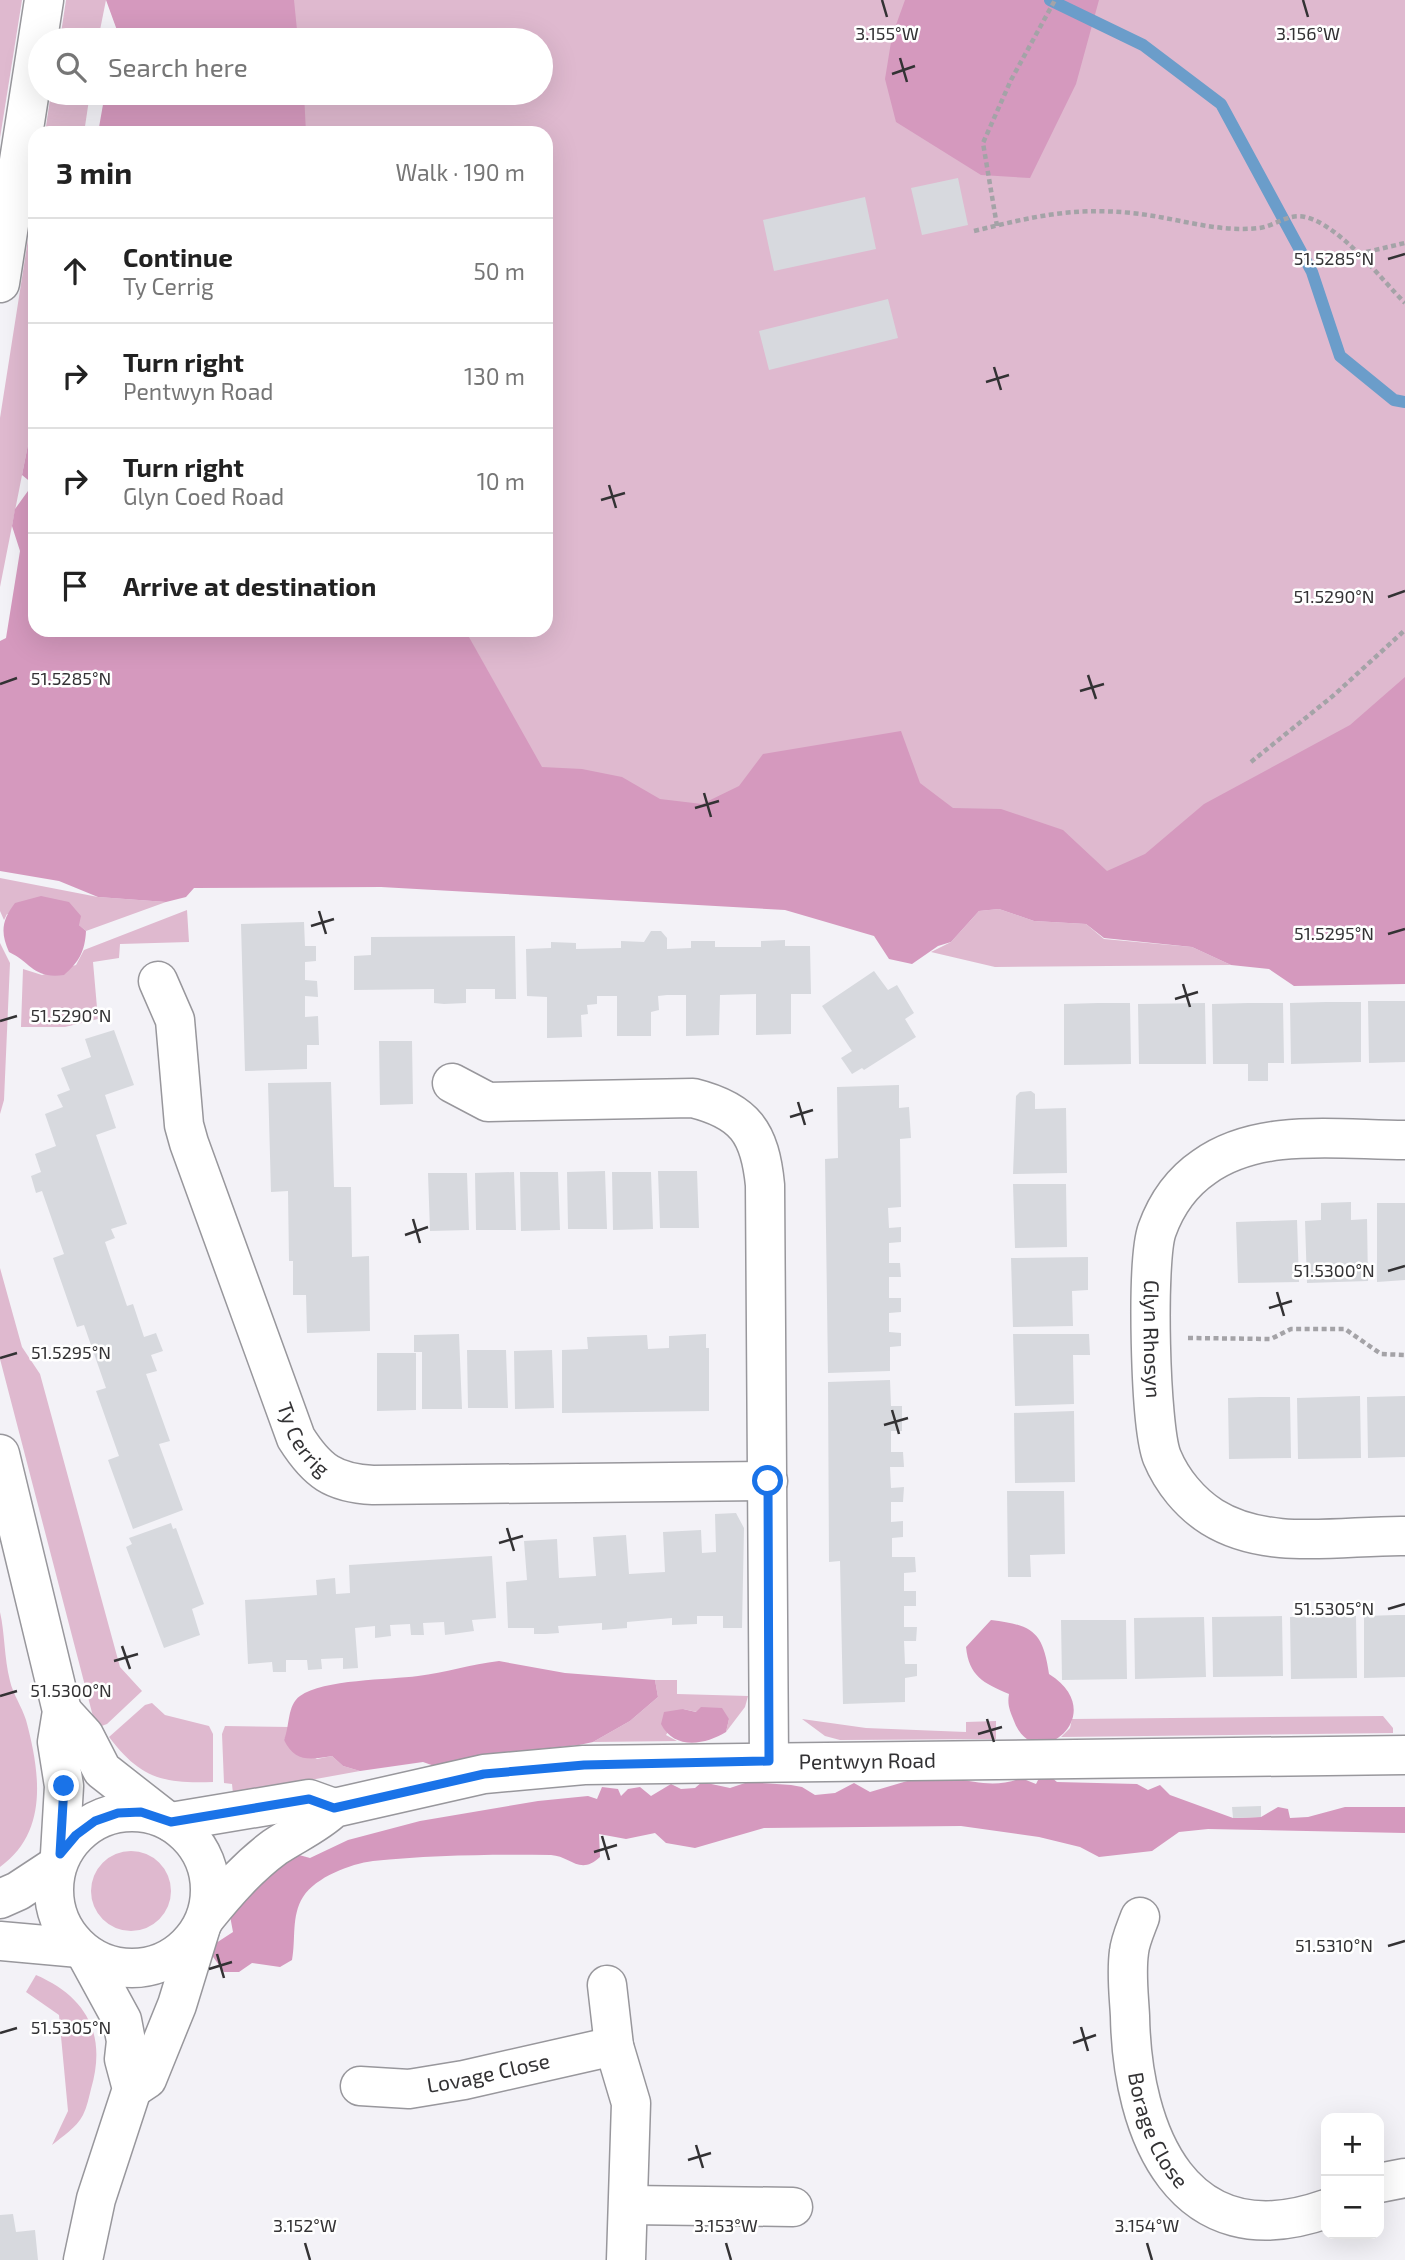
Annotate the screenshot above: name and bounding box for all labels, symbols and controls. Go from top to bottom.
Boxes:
text: 3.155°W [855,22,919,44]
text: 3.156°W [1276,22,1340,44]
search box [28,28,553,105]
icon: search [52,48,90,86]
text: Search here [108,51,248,82]
text: 3 min [56,154,132,190]
text: Walk · 190 m [395,158,525,186]
text: Continue [123,241,233,272]
text: 51.5285°N [1294,247,1374,269]
icon: ahead [56,252,94,290]
text: 50 m [474,257,525,285]
text: Ty Cerrig [123,272,214,300]
text: Turn right [123,346,244,377]
icon: right [56,357,94,395]
text: 130 m [464,362,525,390]
text: Pentwyn Road [123,377,274,405]
text: Turn right [123,451,244,482]
icon: right [56,462,94,500]
text: 10 m [477,467,525,495]
text: Glyn Coed Road [123,482,284,510]
icon: arrive [56,567,94,605]
text: Arrive at destination [123,570,376,601]
text: 51.5290°N [1293,585,1375,607]
text: 51.5285°N [31,667,111,689]
text: 51.5295°N [1294,922,1374,944]
text: 51.5290°N [30,1004,112,1026]
text: 51.5300°N [1293,1259,1375,1281]
street label: Glyn Rhosyn [1140,1280,1167,1399]
text: 51.5295°N [31,1341,111,1363]
street label: Ty Cerrig [273,1398,335,1481]
route start [752,1465,783,1496]
text: 51.5305°N [1294,1597,1374,1619]
text: 51.5300°N [30,1679,112,1701]
street label: Pentwyn Road [798,1747,936,1773]
route end [48,1770,79,1801]
text: 51.5310°N [1295,1934,1373,1956]
text: 51.5305°N [31,2016,111,2038]
street label: Lovage Close [425,2047,552,2097]
street label: Borage Close [1124,2070,1194,2193]
map controls [1321,2113,1384,2239]
button: + [1321,2113,1384,2176]
button: − [1321,2176,1384,2239]
text: 3.152°W [273,2214,337,2236]
text: 3.153°W [694,2214,758,2236]
text: 3.154°W [1115,2214,1179,2236]

